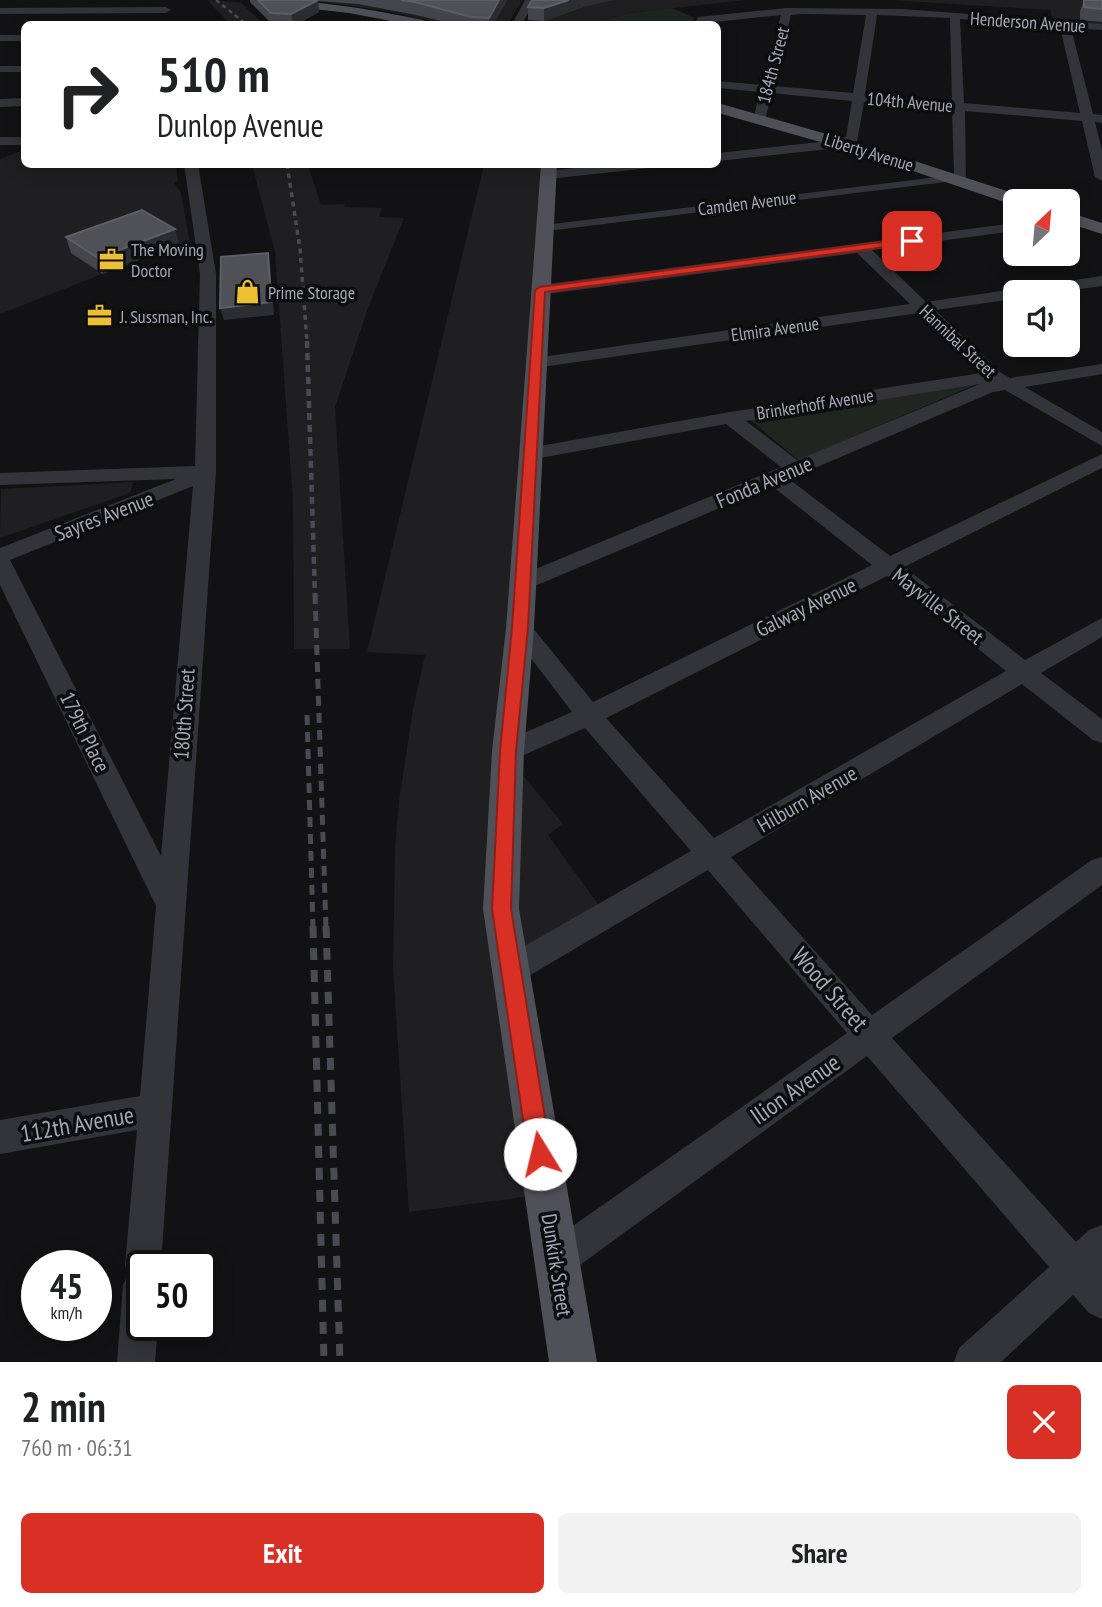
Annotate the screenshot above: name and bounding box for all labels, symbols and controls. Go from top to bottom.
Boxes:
street label: Henderson Avenue [969,6,1087,38]
street label: 184th Street [752,24,794,106]
text: 510 m [157,42,270,106]
icon: right [42,49,133,140]
street label: 104th Avenue [866,87,954,117]
text: Dunlop Avenue [157,104,324,146]
street label: Liberty Avenue [822,128,916,176]
street label: Camden Avenue [697,186,797,220]
north arrow [1003,189,1080,266]
map controls [1003,189,1080,357]
pin [882,211,942,271]
icon: arrive [893,222,931,260]
place label: The Moving Doctor [131,238,204,282]
office icon: The Moving Doctor [97,245,125,273]
shop icon: Prime Storage [234,278,262,306]
button: sound [1003,280,1080,357]
place label: Prime Storage [268,281,355,304]
street label: Hannibal Street [915,300,1001,382]
office icon: J. Sussman, Inc. [86,302,114,330]
place label: J. Sussman, Inc. [119,305,212,328]
street label: Elmira Avenue [730,311,820,347]
street label: Brinkerhoff Avenue [755,383,875,425]
street label: Fonda Avenue [712,450,816,514]
street label: Sayres Avenue [51,485,157,547]
street label: Mayville Street [887,562,989,650]
street label: Galway Avenue [751,571,861,643]
street label: 180th Street [167,667,201,760]
street label: 179th Place [54,687,116,777]
street label: Hilburn Avenue [752,760,862,838]
street label: Wood Street [785,941,875,1038]
street label: Ilion Avenue [744,1047,846,1131]
street label: 112th Avenue [18,1099,136,1149]
position arrow [503,1117,577,1191]
street label: Dunkirk Street [536,1212,578,1318]
speed limit sign: 50 [126,1250,217,1341]
text: 45 [50,1263,83,1309]
text: km/h [51,1301,82,1324]
text: 2 min [21,1379,106,1434]
button: close [1007,1385,1081,1459]
text: 760 m · 06:31 [21,1433,133,1462]
button: Exit [21,1513,544,1593]
button: Share [558,1513,1081,1593]

